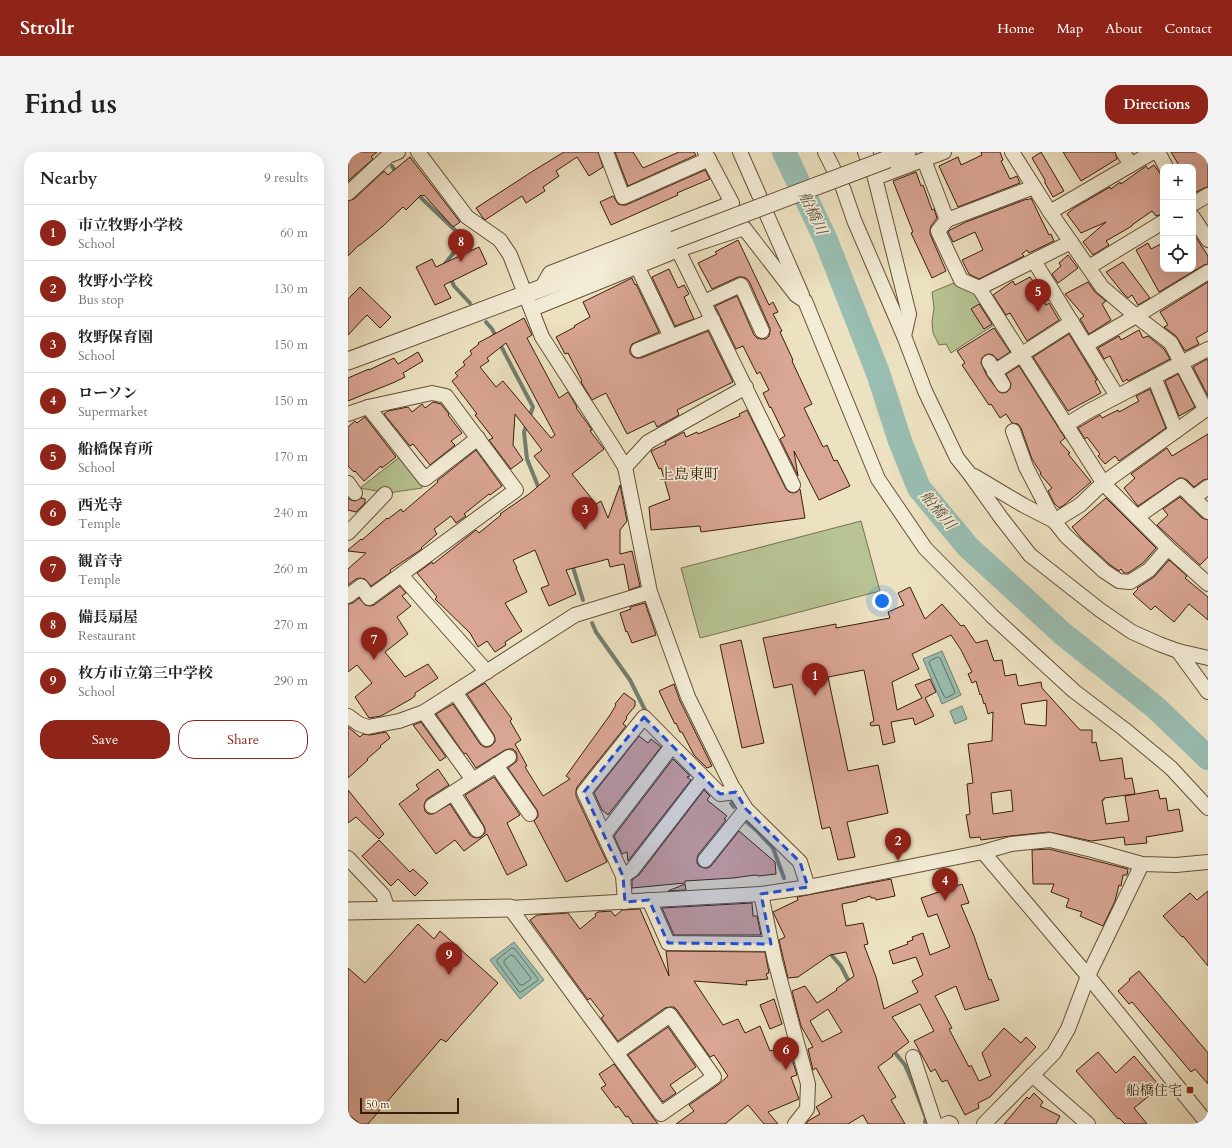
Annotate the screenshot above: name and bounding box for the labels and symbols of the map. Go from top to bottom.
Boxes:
water label: 船橋川 [794,188,832,239]
pin: 8 [448,229,474,262]
pin: 5 [1025,279,1051,312]
district label: 上島東町 [659,464,719,484]
water label: 船橋川 [916,486,961,535]
pin: 3 [572,497,598,530]
your location [872,591,892,611]
pin: 7 [361,627,387,660]
pin: 1 [802,663,828,696]
pin: 2 [885,828,911,861]
pin: 4 [932,868,958,901]
pin: 9 [436,942,462,975]
pin: 6 [773,1037,799,1070]
place label: 船橋住宅 [1126,1081,1182,1100]
marker: 船橋住宅 [1185,1085,1195,1095]
scale bar [360,1096,459,1115]

